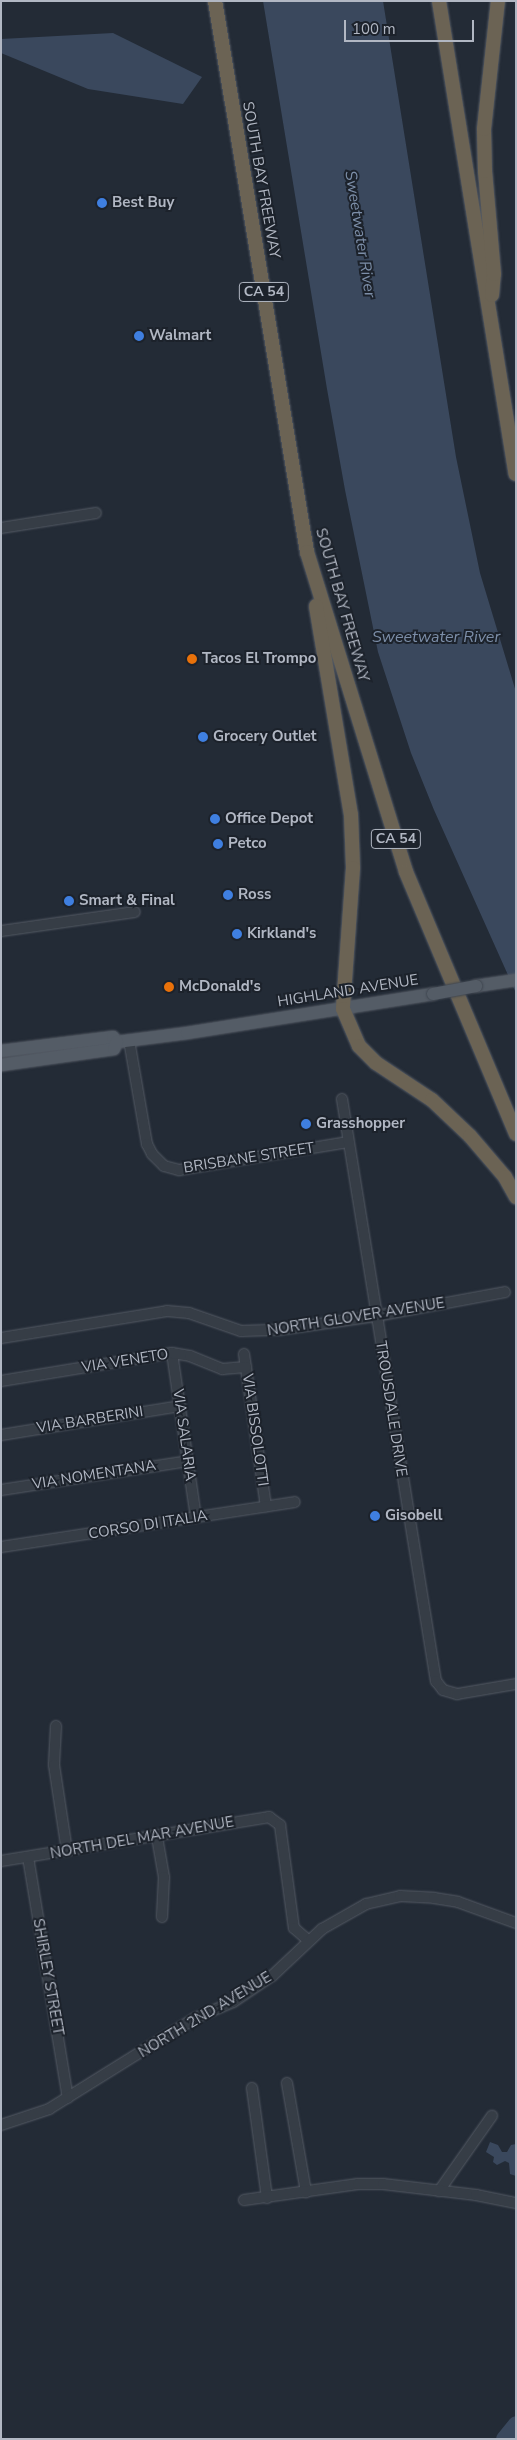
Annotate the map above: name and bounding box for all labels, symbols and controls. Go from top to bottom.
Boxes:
scale bar [347,10,477,42]
text: 100 m [352,19,396,39]
street label: SOUTH BAY FREEWAY [238,100,284,260]
water label: Sweetwater River [340,169,380,299]
place label: Best Buy [112,194,174,212]
marker: Best Buy [96,197,108,209]
road number: CA 54 [238,280,290,304]
place label: Walmart [149,327,211,345]
marker: Walmart [133,330,145,342]
street label: SOUTH BAY FREEWAY [311,526,373,684]
water label: Sweetwater River [372,627,500,647]
place label: Tacos El Trompo [202,650,316,668]
marker: Tacos El Trompo [186,653,198,665]
place label: Grocery Outlet [213,728,317,746]
marker: Grocery Outlet [197,731,209,743]
place label: Office Depot [225,810,313,828]
marker: Office Depot [209,813,221,825]
road number: CA 54 [370,828,422,851]
place label: Petco [228,835,267,853]
marker: Petco [212,838,224,850]
place label: Ross [238,886,271,904]
marker: Ross [222,889,234,901]
place label: Smart & Final [79,892,175,910]
marker: Smart & Final [63,895,75,907]
place label: Kirkland's [247,925,316,943]
marker: Kirkland's [231,928,243,940]
street label: HIGHLAND AVENUE [276,971,420,1011]
place label: McDonald's [179,978,261,996]
marker: McDonald's [163,981,175,993]
place label: Grasshopper [316,1115,405,1133]
marker: Grasshopper [300,1118,312,1130]
street label: BRISBANE STREET [182,1139,316,1177]
street label: NORTH GLOVER AVENUE [266,1294,446,1340]
street label: TROUSDALE DRIVE [371,1340,411,1478]
street label: VIA VENETO [80,1345,170,1377]
street label: VIA BISSOLOTTI [238,1373,272,1487]
street label: VIA SALARIA [169,1388,199,1482]
street label: VIA BARBERINI [35,1403,145,1437]
street label: VIA NOMENTANA [31,1456,157,1494]
street label: CORSO DI ITALIA [87,1507,209,1543]
place label: Gisobell [385,1507,443,1525]
marker: Gisobell [369,1510,381,1522]
street label: NORTH DEL MAR AVENUE [49,1813,235,1863]
street label: SHIRLEY STREET [29,1917,67,2037]
street label: NORTH 2ND AVENUE [135,1968,275,2062]

